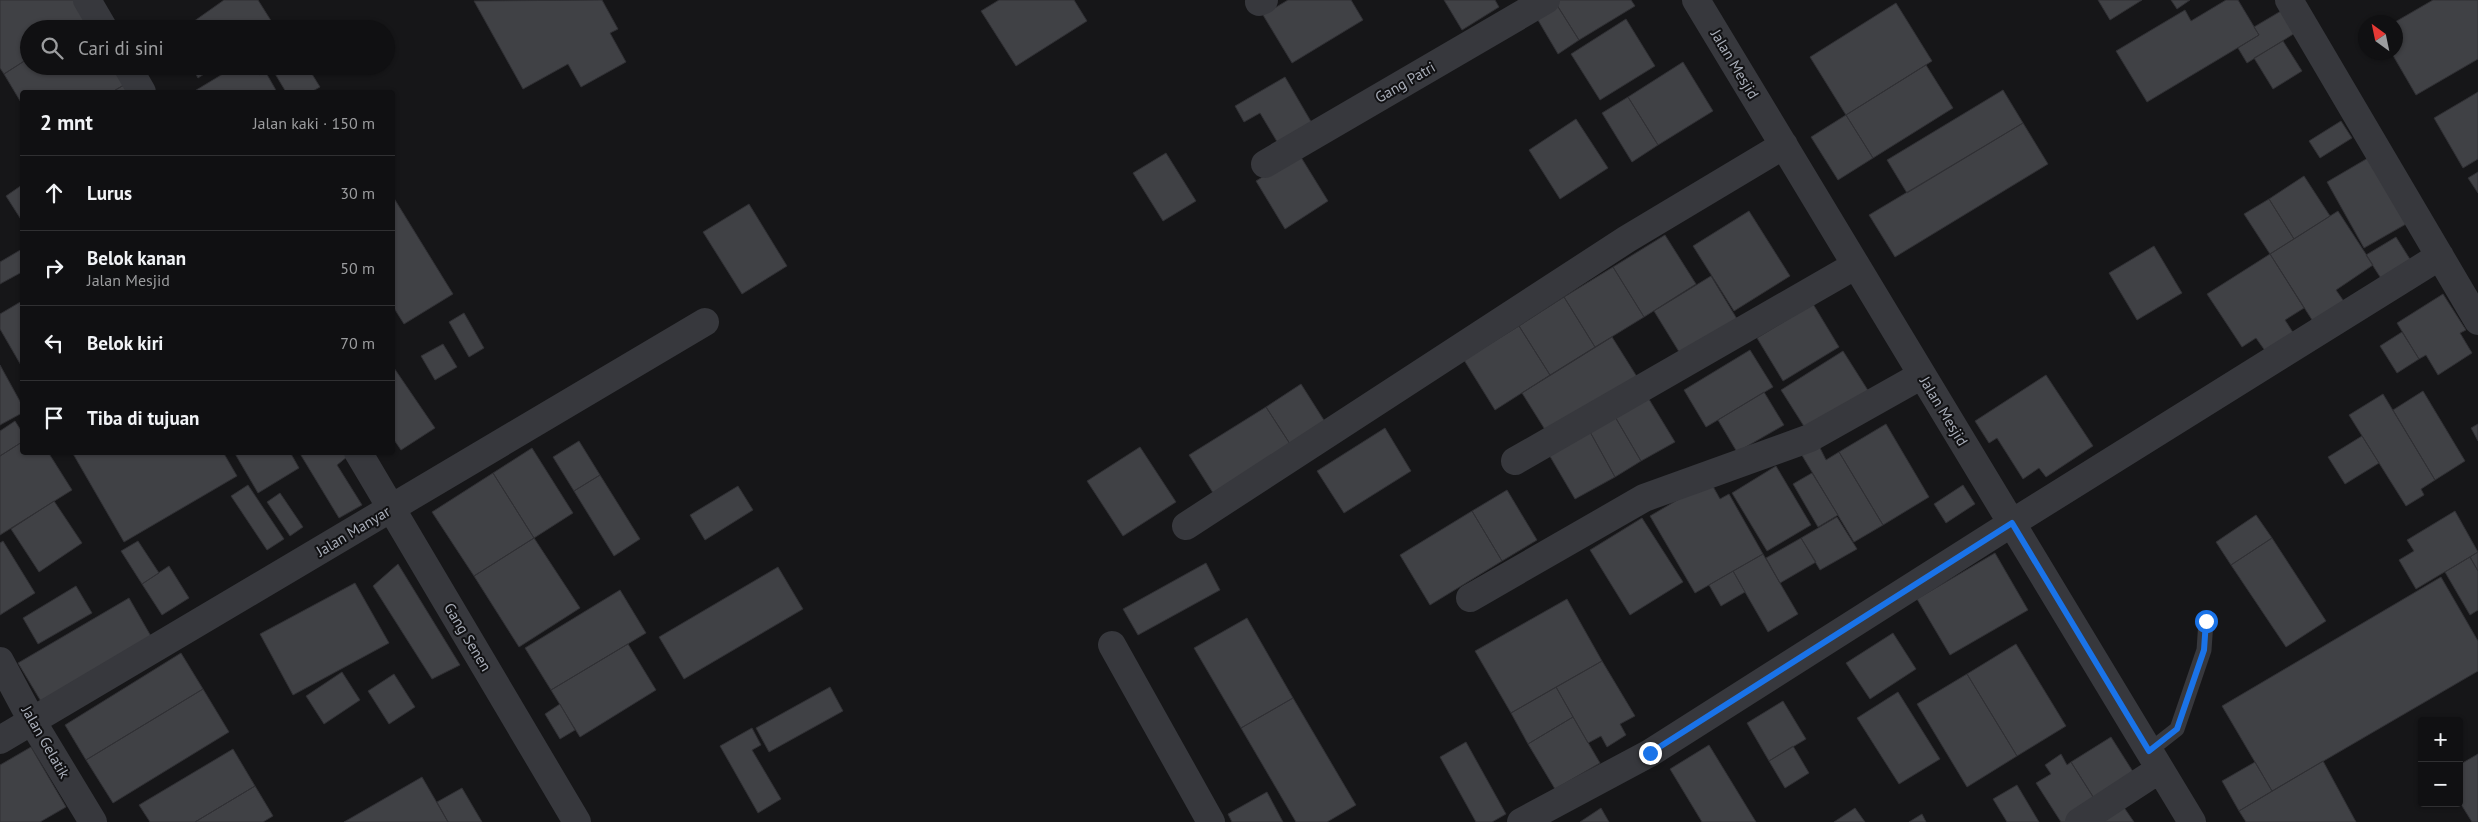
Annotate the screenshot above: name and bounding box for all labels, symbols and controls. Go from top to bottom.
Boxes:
north arrow [2358,15,2403,60]
search box [20,20,395,75]
street label: Jalan Mesjid [1706,25,1763,102]
icon: search [38,34,66,62]
text: Cari di sini [78,36,164,60]
street label: Gang Patri [1372,57,1438,107]
text: 2 mnt [40,109,93,136]
text: Jalan kaki · 150 m [253,113,375,133]
icon: ahead [40,179,68,207]
text: Lurus [87,181,132,205]
text: 30 m [340,183,375,203]
text: Belok kanan [87,246,186,270]
icon: right [40,254,68,282]
text: 50 m [340,258,375,278]
text: Jalan Mesjid [87,270,170,290]
icon: left [40,329,68,357]
text: Belok kiri [87,331,163,355]
text: 70 m [340,333,375,353]
street label: Jalan Mesjid [1915,372,1972,449]
icon: arrive [40,404,68,432]
text: Tiba di tujuan [87,406,199,430]
street label: Jalan Manyar [312,502,393,561]
street label: Gang Senen [440,599,496,675]
route start [2195,610,2218,633]
street label: Jalan Gelatik [17,701,75,782]
map controls [2418,717,2463,807]
button: + [2418,717,2463,762]
route end [1639,742,1662,765]
button: − [2418,762,2463,807]

